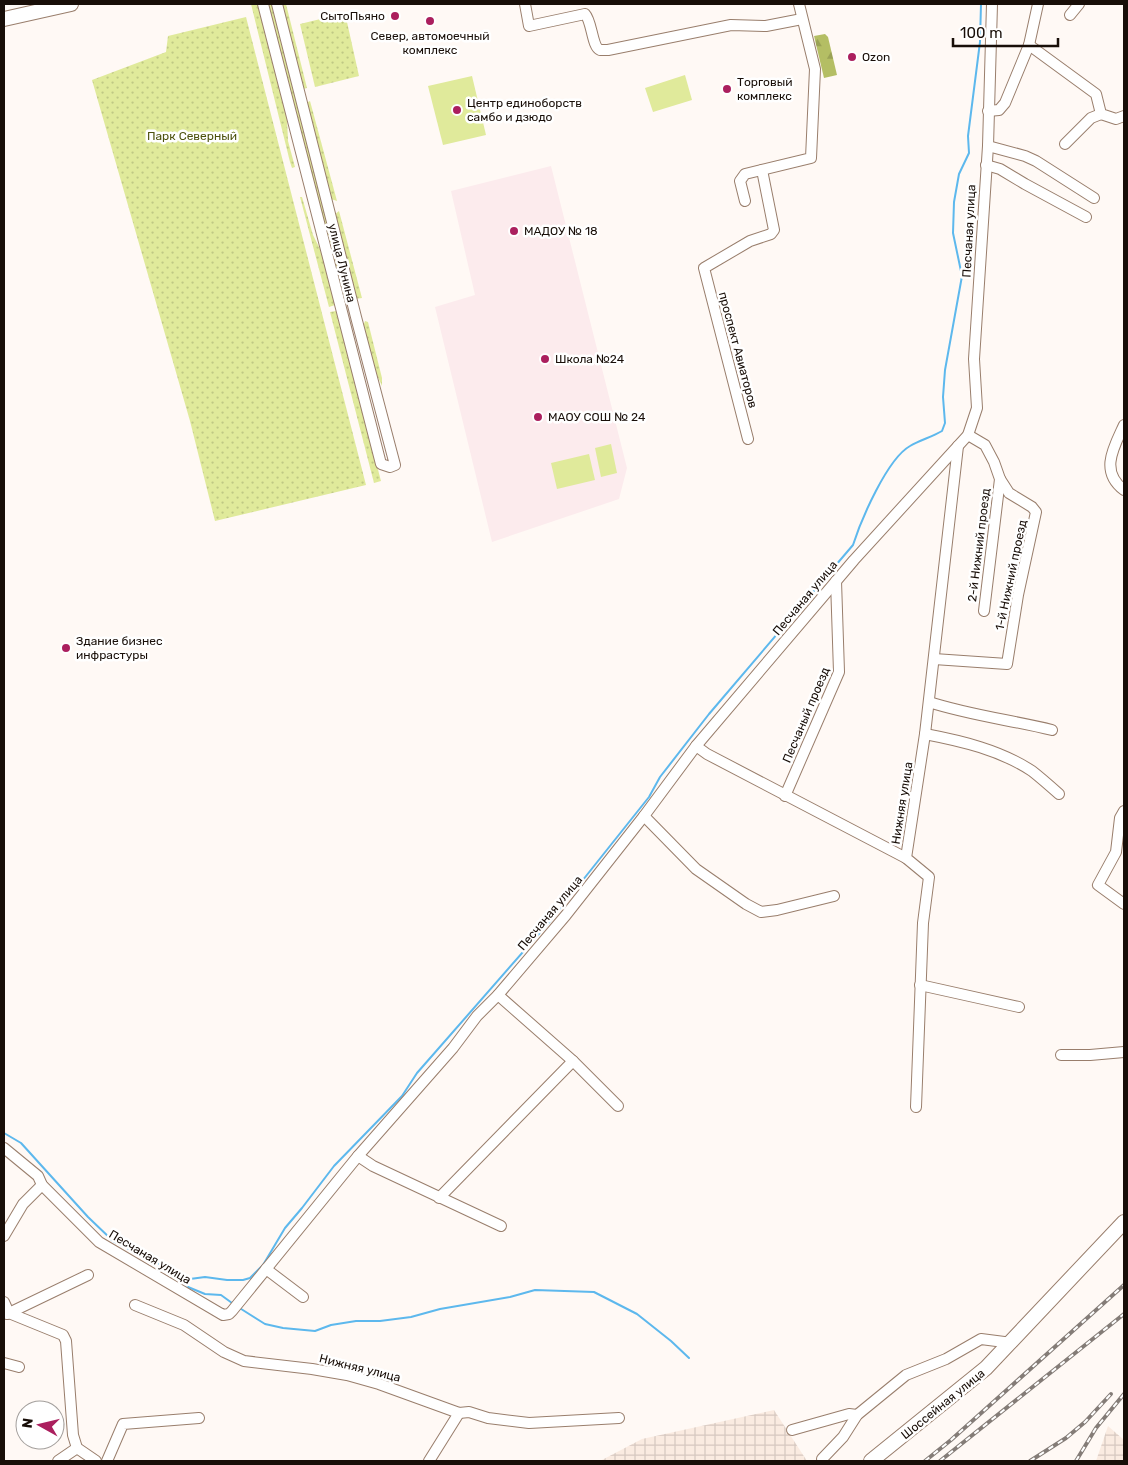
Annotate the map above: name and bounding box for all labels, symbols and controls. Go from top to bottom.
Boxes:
place label: СытоПьяно [320,9,385,23]
marker: СытоПьяно [389,10,401,22]
marker: Север, автомоечный комплекс [424,15,436,27]
scale bar [953,15,1058,47]
text: 100 m [960,24,1002,42]
place label: Север, автомоечный комплекс [370,29,490,57]
place label: Ozon [862,50,890,64]
marker: Ozon [846,51,858,63]
place label: Торговый комплекс [737,75,792,103]
marker: Торговый комплекс [721,83,733,95]
place label: Центр единоборств самбо и дзюдо [467,96,582,124]
marker: Центр единоборств самбо и дзюдо [451,104,463,116]
park label: Парк Северный [147,129,237,143]
street label: Песчаная улица [960,184,978,278]
street label: улица Лунина [325,222,359,304]
place label: МАДОУ № 18 [524,224,598,238]
marker: МАДОУ № 18 [508,225,520,237]
street label: проспект Авиаторов [716,290,760,410]
place label: Школа №24 [555,352,625,366]
marker: Школа №24 [539,353,551,365]
place label: МАОУ СОШ № 24 [548,410,646,424]
marker: МАОУ СОШ № 24 [532,411,544,423]
street label: 2-й Нижний проезд [965,487,993,603]
street label: 1-й Нижний проезд [992,518,1030,632]
street label: Песчаная улица [770,558,840,638]
place label: Здание бизнес инфрастуры [76,634,163,662]
marker: Здание бизнес инфрастуры [60,642,72,654]
street label: Песчаный проезд [780,665,832,765]
street label: Нижняя улица [889,761,915,845]
street label: Песчаная улица [515,873,585,953]
street label: Песчаная улица [107,1227,193,1287]
street label: Нижняя улица [318,1351,402,1385]
street label: Шоссейная улица [898,1366,988,1442]
north arrow [15,1400,65,1450]
text: N [19,1417,37,1429]

